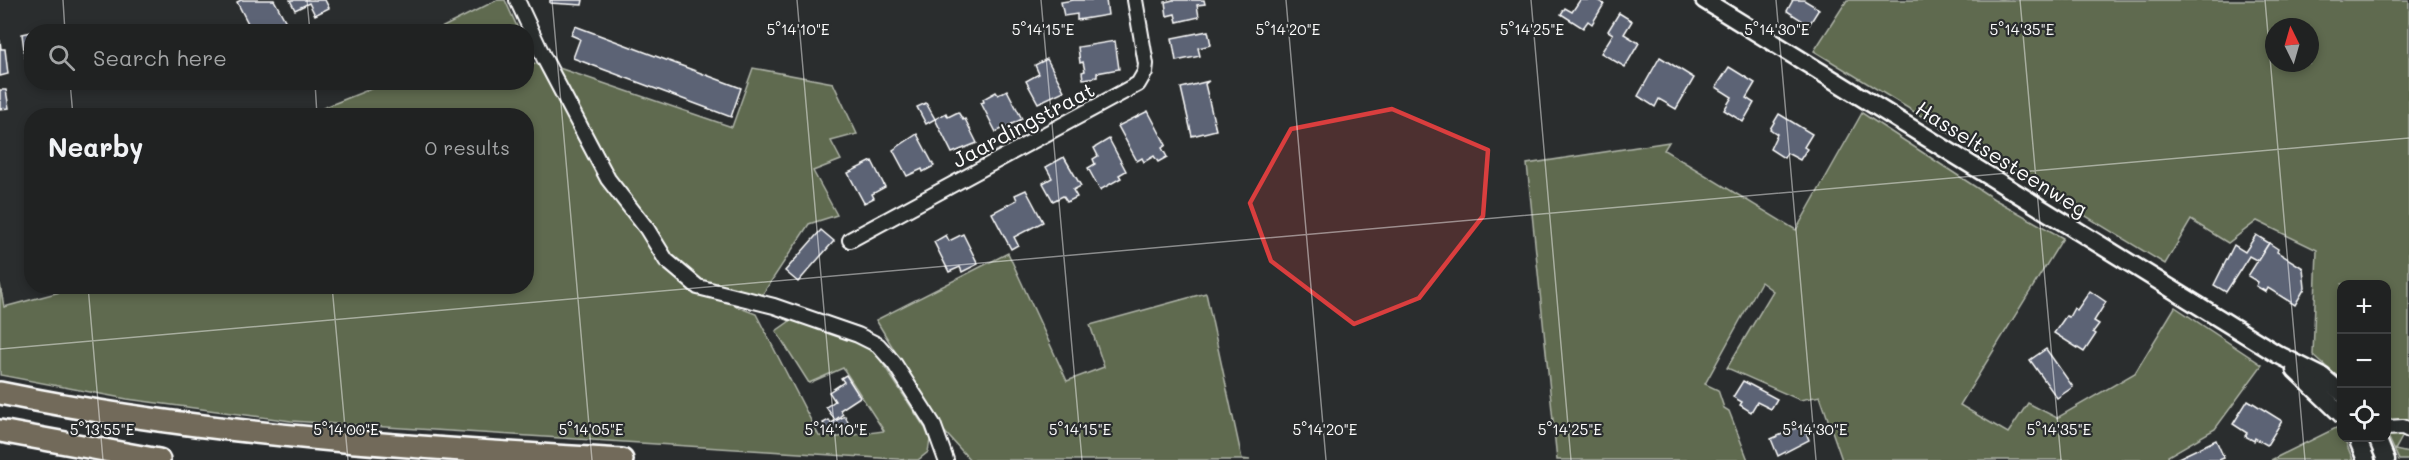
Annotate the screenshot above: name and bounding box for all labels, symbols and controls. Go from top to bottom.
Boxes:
north arrow [2265,18,2319,72]
text: 5°14'10"E [766,19,830,39]
text: 5°14'15"E [1012,19,1075,39]
text: 5°14'20"E [1256,19,1321,39]
text: 5°14'25"E [1500,19,1565,39]
text: 5°14'30"E [1744,19,1810,39]
text: 5°14'35"E [1990,19,2055,39]
search box [24,24,534,90]
icon: search [45,41,78,74]
text: Search here [93,43,227,72]
street label: Jaardingstraat [947,75,1099,173]
street label: Hasseltsesteenweg [1911,94,2093,222]
text: Nearby [48,130,143,164]
text: 0 results [425,134,510,160]
map controls [2337,280,2391,442]
button: + [2337,280,2391,334]
button: − [2337,334,2391,388]
button: locate [2337,388,2391,442]
text: 5°13'55"E [70,419,135,439]
text: 5°14'00"E [313,419,379,439]
text: 5°14'05"E [558,419,624,439]
text: 5°14'10"E [804,419,868,439]
text: 5°14'15"E [1049,419,1112,439]
text: 5°14'20"E [1293,419,1358,439]
text: 5°14'25"E [1538,419,1603,439]
text: 5°14'30"E [1782,419,1848,439]
text: 5°14'35"E [2027,419,2092,439]

